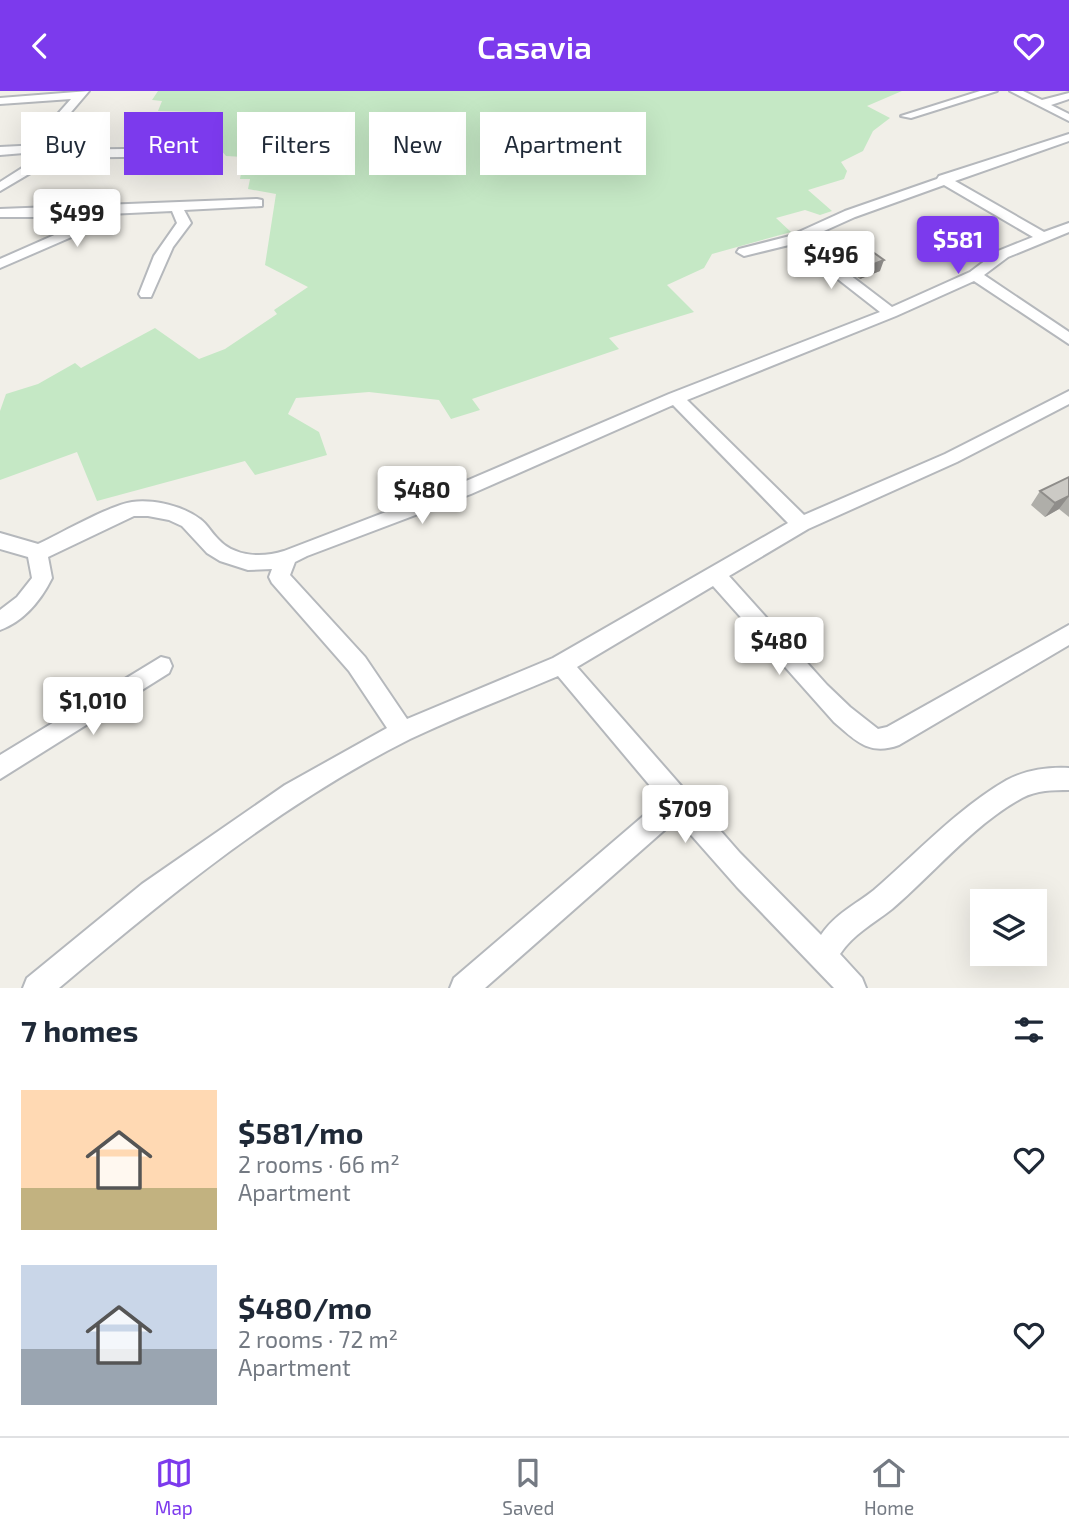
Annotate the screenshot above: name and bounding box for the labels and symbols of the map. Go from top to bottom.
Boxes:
pin: $499 [36,190,118,249]
pin: $581 [917,216,999,276]
pin: $496 [790,231,872,291]
pin: $480 [381,467,463,526]
pin: $480 [738,617,820,677]
pin: $1,010 [36,677,150,737]
pin: $709 [644,785,726,845]

